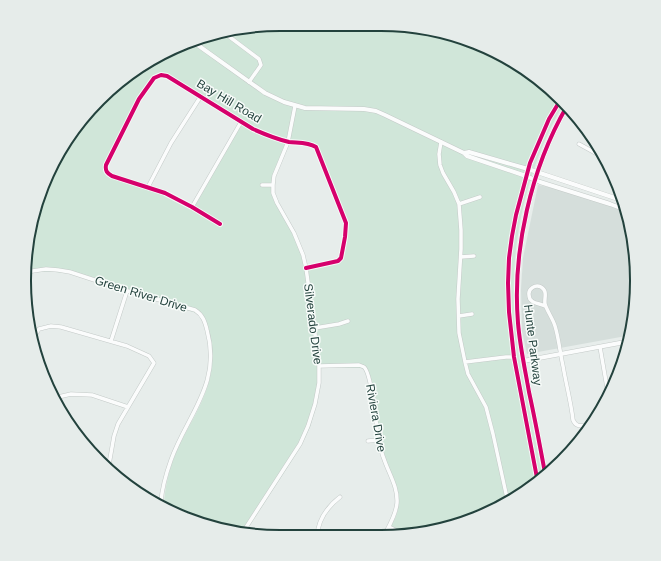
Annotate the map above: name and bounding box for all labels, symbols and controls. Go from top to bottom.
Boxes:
street label: Bay Hill Road [194,76,264,126]
street label: Green River Drive [93,273,189,315]
street label: Silverado Drive [301,283,325,366]
street label: Hunte Parkway [521,304,545,386]
street label: Riviera Drive [363,383,389,453]

